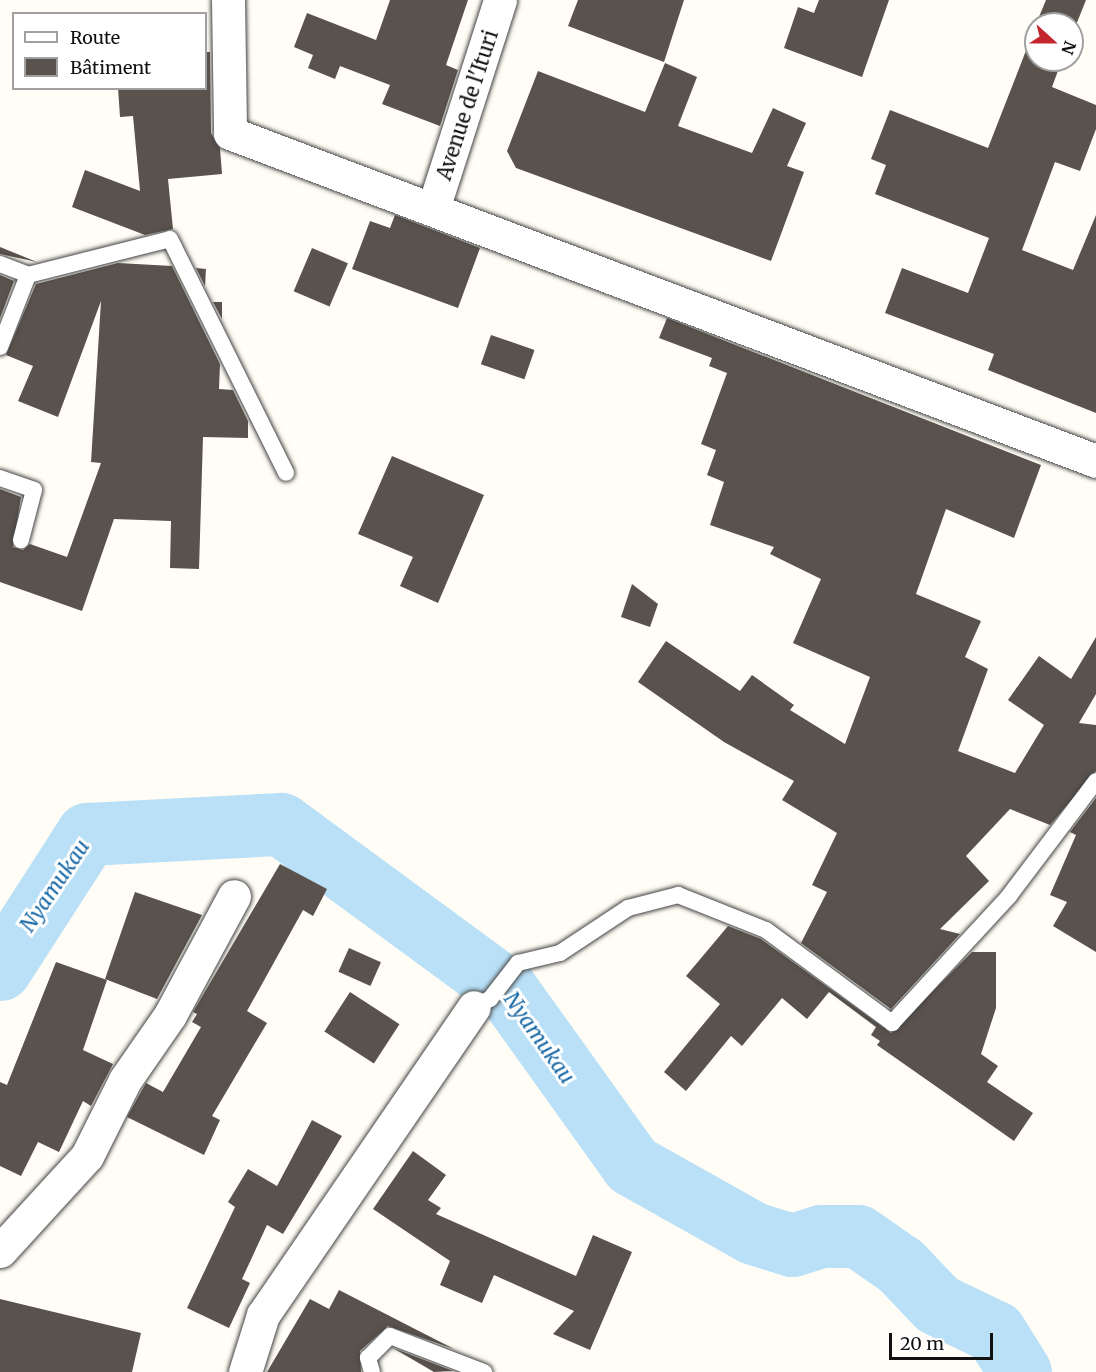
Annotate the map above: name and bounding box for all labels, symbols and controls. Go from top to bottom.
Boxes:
legend [12,12,207,90]
north arrow [1024,12,1084,72]
text: Route [70,26,120,49]
street label: Avenue de l'Ituri [431,27,503,183]
text: N [1057,38,1081,57]
text: Bâtiment [70,56,151,79]
water label: Nyamukau [15,835,95,937]
water label: Nyamukau [498,987,580,1089]
scale bar [892,1321,996,1359]
text: 20 m [900,1332,944,1355]

